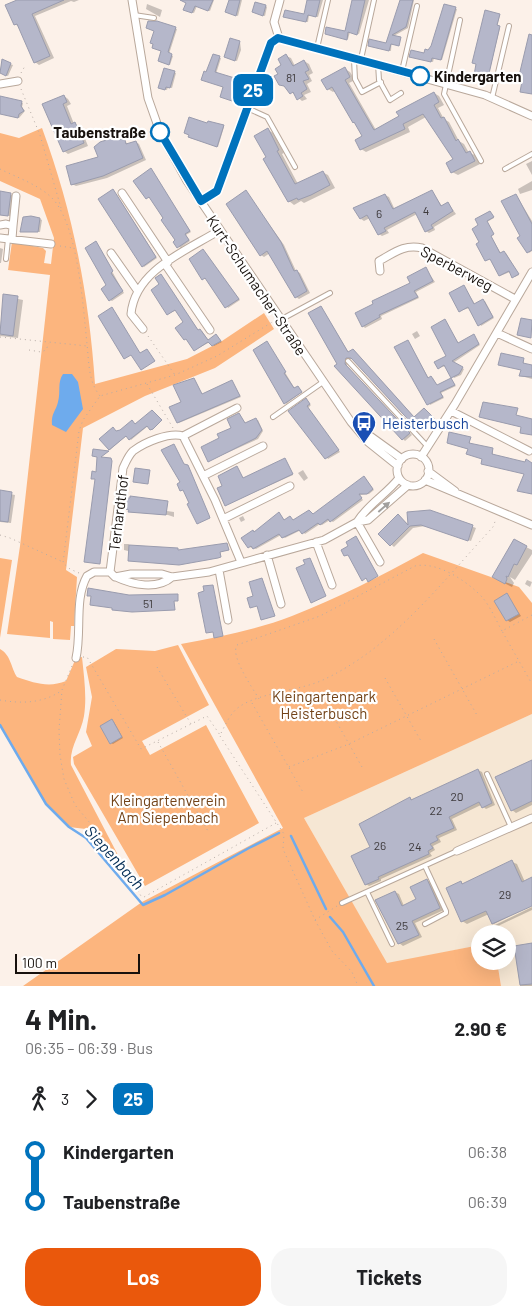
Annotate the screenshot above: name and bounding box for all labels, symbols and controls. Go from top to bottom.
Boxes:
marker: Kindergarten [410,66,430,86]
place label: Kindergarten [434,67,522,85]
house number: 81 [286,70,296,84]
line badge: 25 [230,74,276,106]
text: 25 [243,79,263,101]
marker: Taubenstraße [150,122,170,142]
place label: Taubenstraße [53,123,146,141]
house number: 4 [423,203,429,217]
house number: 6 [376,206,382,220]
street label: Kurt-Schumacher-Straße [203,211,311,359]
street label: Sperberweg [418,242,496,294]
bus stop icon: Heisterbusch [351,410,377,444]
place label: Heisterbusch [382,414,469,432]
street label: Terhardthof [104,474,132,552]
one-way arrow [377,501,390,512]
house number: 51 [143,596,153,610]
park label: Kleingartenpark Heisterbusch [272,687,377,722]
house number: 20 [450,789,464,803]
park label: Kleingartenverein Am Siepenbach [110,791,226,826]
house number: 22 [430,803,442,817]
water label: Siepenbach [81,821,149,893]
house number: 26 [374,838,386,852]
house number: 24 [408,839,422,853]
house number: 29 [499,887,511,901]
house number: 25 [396,918,408,932]
map controls [471,925,516,970]
button: layers [471,925,516,970]
scale bar [15,951,140,974]
text: 100 m [22,954,57,971]
text: 4 Min. [25,1002,97,1036]
text: 2.90 € [454,1017,507,1040]
text: 06:35 – 06:39 · Bus [25,1038,153,1057]
icon: walk [25,1085,53,1113]
icon: forward [77,1085,105,1113]
text: 25 [123,1088,143,1110]
text: 3 [61,1089,69,1108]
text: Kindergarten [63,1140,174,1163]
text: 06:38 [468,1142,507,1161]
text: Taubenstraße [63,1190,181,1213]
text: 06:39 [468,1192,507,1211]
button: Los [25,1248,261,1306]
button: Tickets [271,1248,507,1306]

